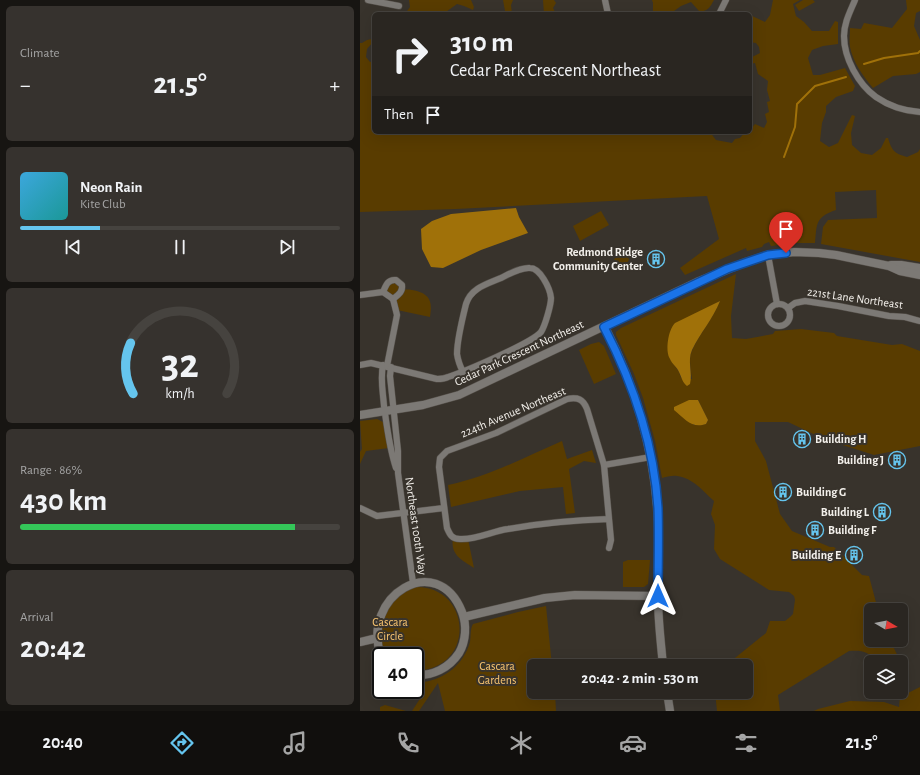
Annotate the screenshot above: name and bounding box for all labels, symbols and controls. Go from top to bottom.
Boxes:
icon: right [384,28,436,80]
text: 310 m [450,29,514,57]
text: Climate [20,47,59,60]
text: Cedar Park Crescent Northeast [450,62,661,80]
text: 21.5° [153,69,207,99]
text: − [20,74,31,96]
text: + [329,74,340,96]
icon: arrive [422,104,444,126]
text: Then [384,107,414,122]
text: Neon Rain [80,180,142,195]
text: Kite Club [80,198,126,211]
pin [769,212,803,253]
icon: arrive [775,218,797,240]
icon: previous [62,236,84,258]
icon: pause [169,236,191,258]
icon: next [276,236,298,258]
place label: Redmond Ridge Community Center [553,246,644,273]
building icon: Redmond Ridge Community Center [646,249,666,269]
street label: 221st Lane Northeast [806,285,904,311]
street label: Cedar Park Crescent Northeast [453,318,585,388]
text: 32 [161,343,199,384]
street label: 224th Avenue Northeast [459,384,567,440]
text: km/h [165,386,195,400]
building icon: Building H [792,429,812,449]
place label: Building H [815,433,866,445]
building icon: Building J [887,450,907,470]
place label: Building J [837,454,884,466]
text: Range · 86% [20,464,82,477]
street label: Northeast 100th Way [402,476,429,576]
building icon: Building G [773,482,793,502]
text: 430 km [20,486,107,516]
place label: Building G [796,486,846,498]
building icon: Building L [872,502,892,522]
place label: Building L [821,506,870,518]
building icon: Building F [805,520,825,540]
place label: Building F [828,524,877,536]
building icon: Building E [844,545,864,565]
place label: Building E [792,549,841,561]
position arrow [637,575,679,617]
north arrow [864,603,908,647]
map controls [864,603,908,699]
text: Arrival [20,611,53,624]
park label: Cascara Circle [372,616,408,642]
text: 20:42 [20,633,86,663]
speed limit sign: 40 [372,647,424,699]
button: layers [864,655,908,699]
park label: Cascara Gardens [478,660,516,686]
text: 20:42 · 2 min · 530 m [581,671,699,686]
icon: directions [168,729,196,757]
icon: music [281,729,309,757]
icon: phone [394,729,422,757]
icon: climate [507,729,535,757]
icon: car [619,729,647,757]
icon: filters [732,729,760,757]
text: 20:40 [42,734,83,752]
text: 21.5° [845,734,877,752]

